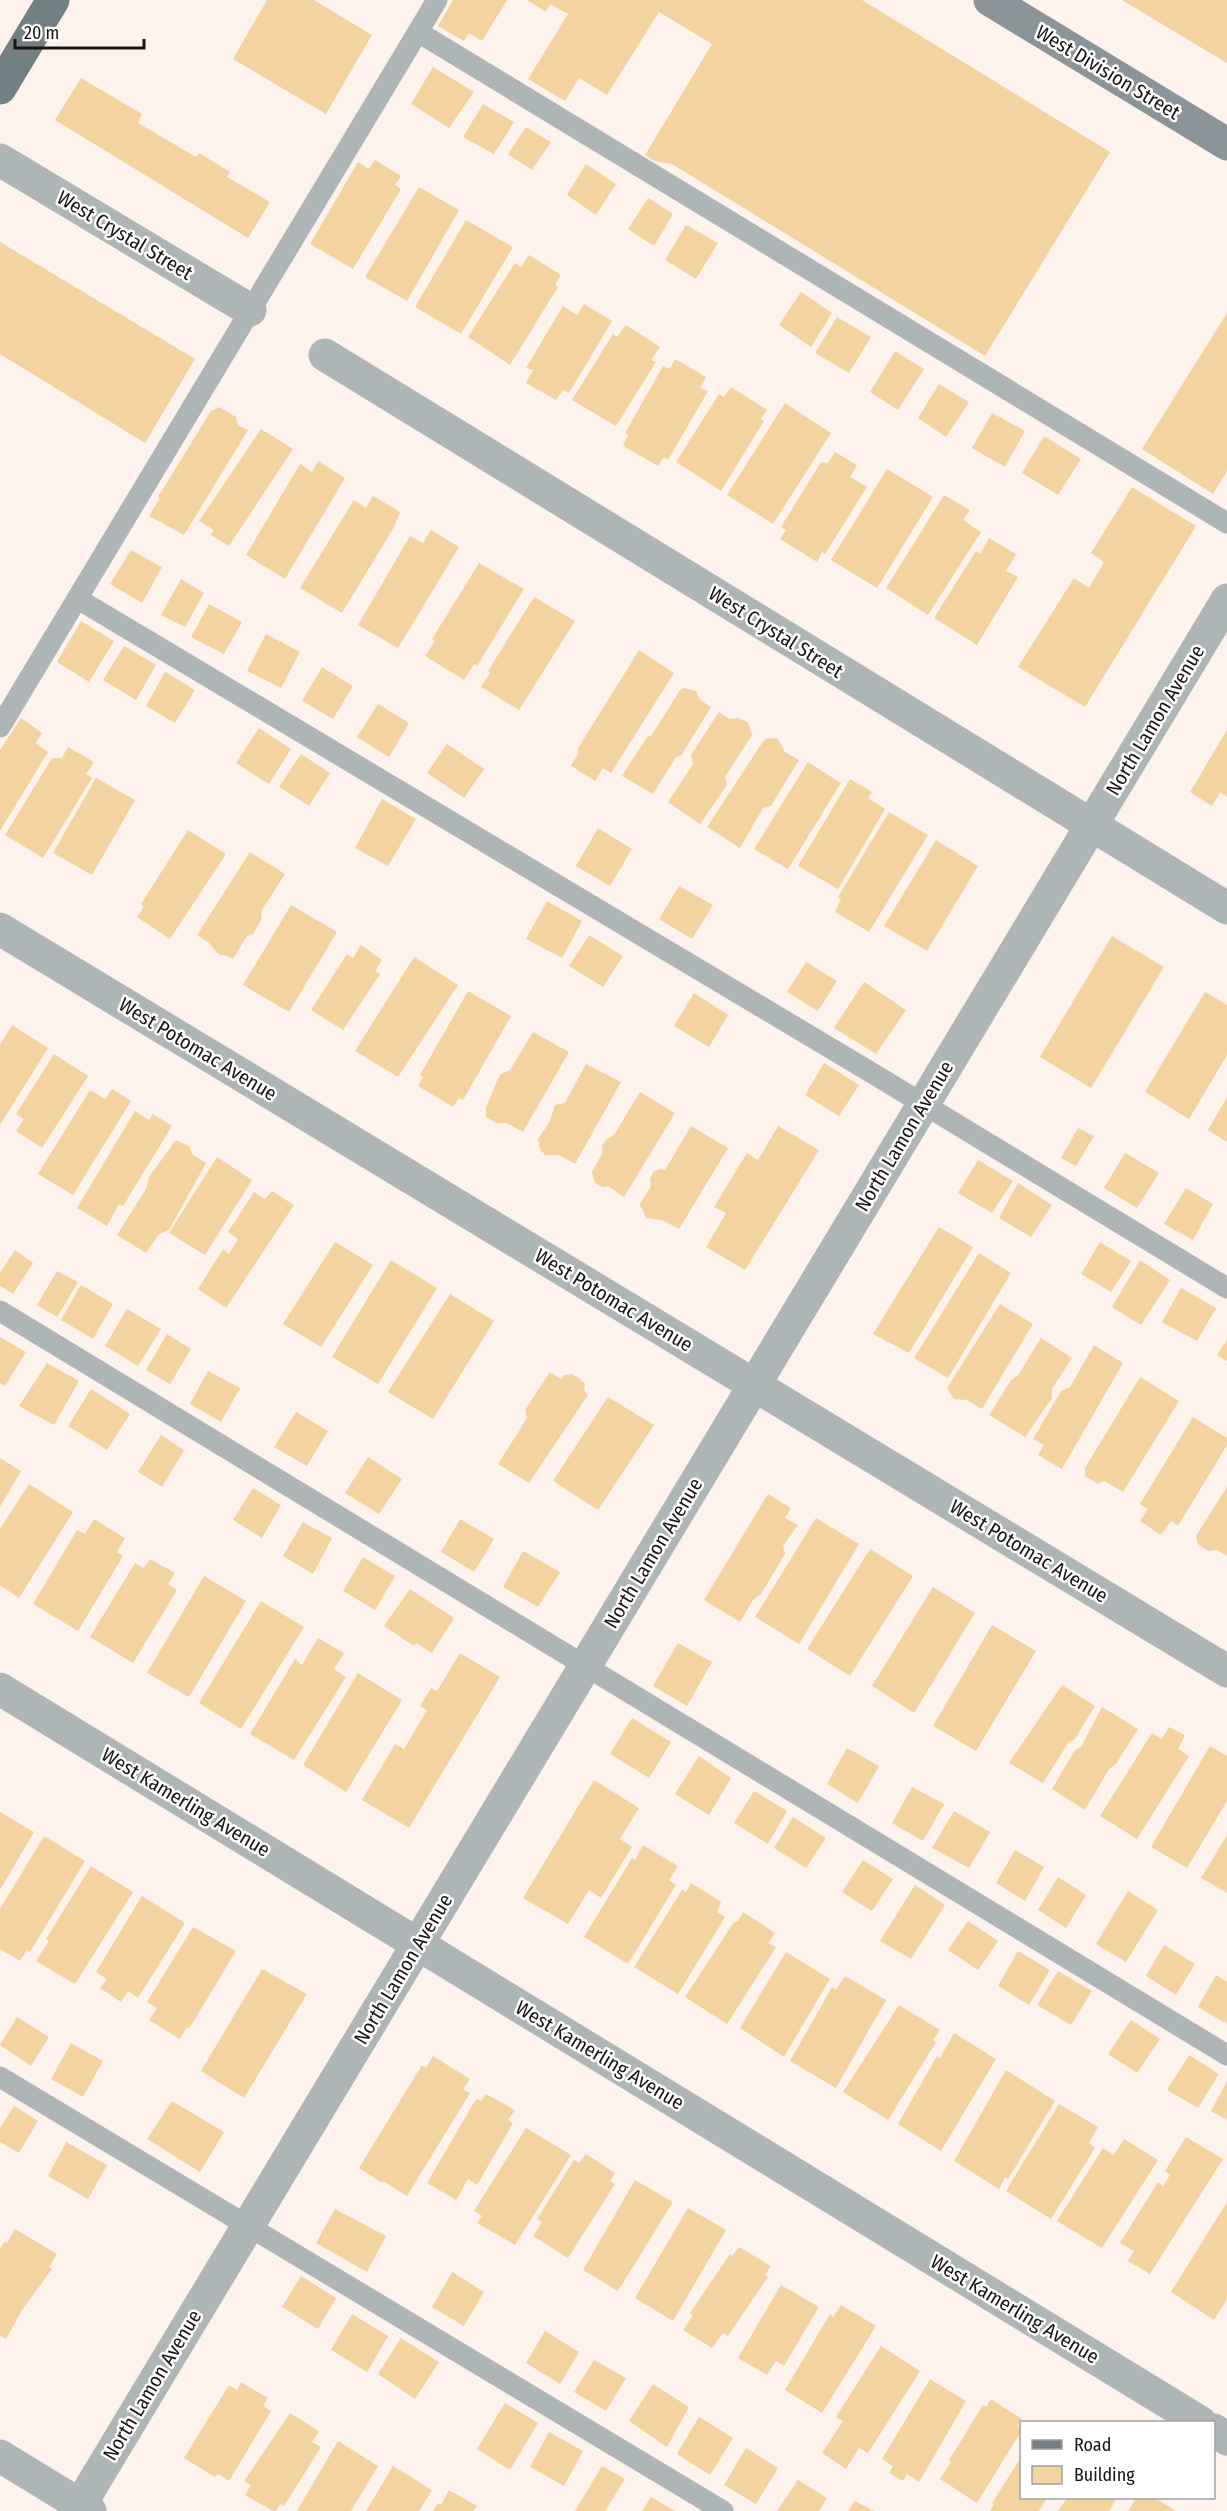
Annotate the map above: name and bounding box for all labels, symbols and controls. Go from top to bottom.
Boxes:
scale bar [15,12,144,50]
street label: West Division Street [1032,20,1185,125]
text: 20 m [24,22,59,44]
street label: West Crystal Street [53,185,197,285]
street label: West Crystal Street [704,581,848,683]
street label: North Lamon Avenue [1101,640,1209,800]
street label: West Potomac Avenue [115,992,281,1106]
street label: North Lamon Avenue [850,1056,958,1216]
street label: West Potomac Avenue [531,1243,697,1357]
street label: North Lamon Avenue [599,1473,707,1633]
street label: West Potomac Avenue [946,1494,1112,1608]
street label: West Kamerling Avenue [98,1742,274,1862]
street label: North Lamon Avenue [349,1889,457,2049]
street label: West Kamerling Avenue [512,1995,688,2115]
street label: West Kamerling Avenue [927,2249,1103,2369]
street label: North Lamon Avenue [98,2305,206,2465]
legend [1020,2421,1215,2499]
text: Road [1074,2434,1111,2456]
text: Building [1074,2464,1135,2486]

